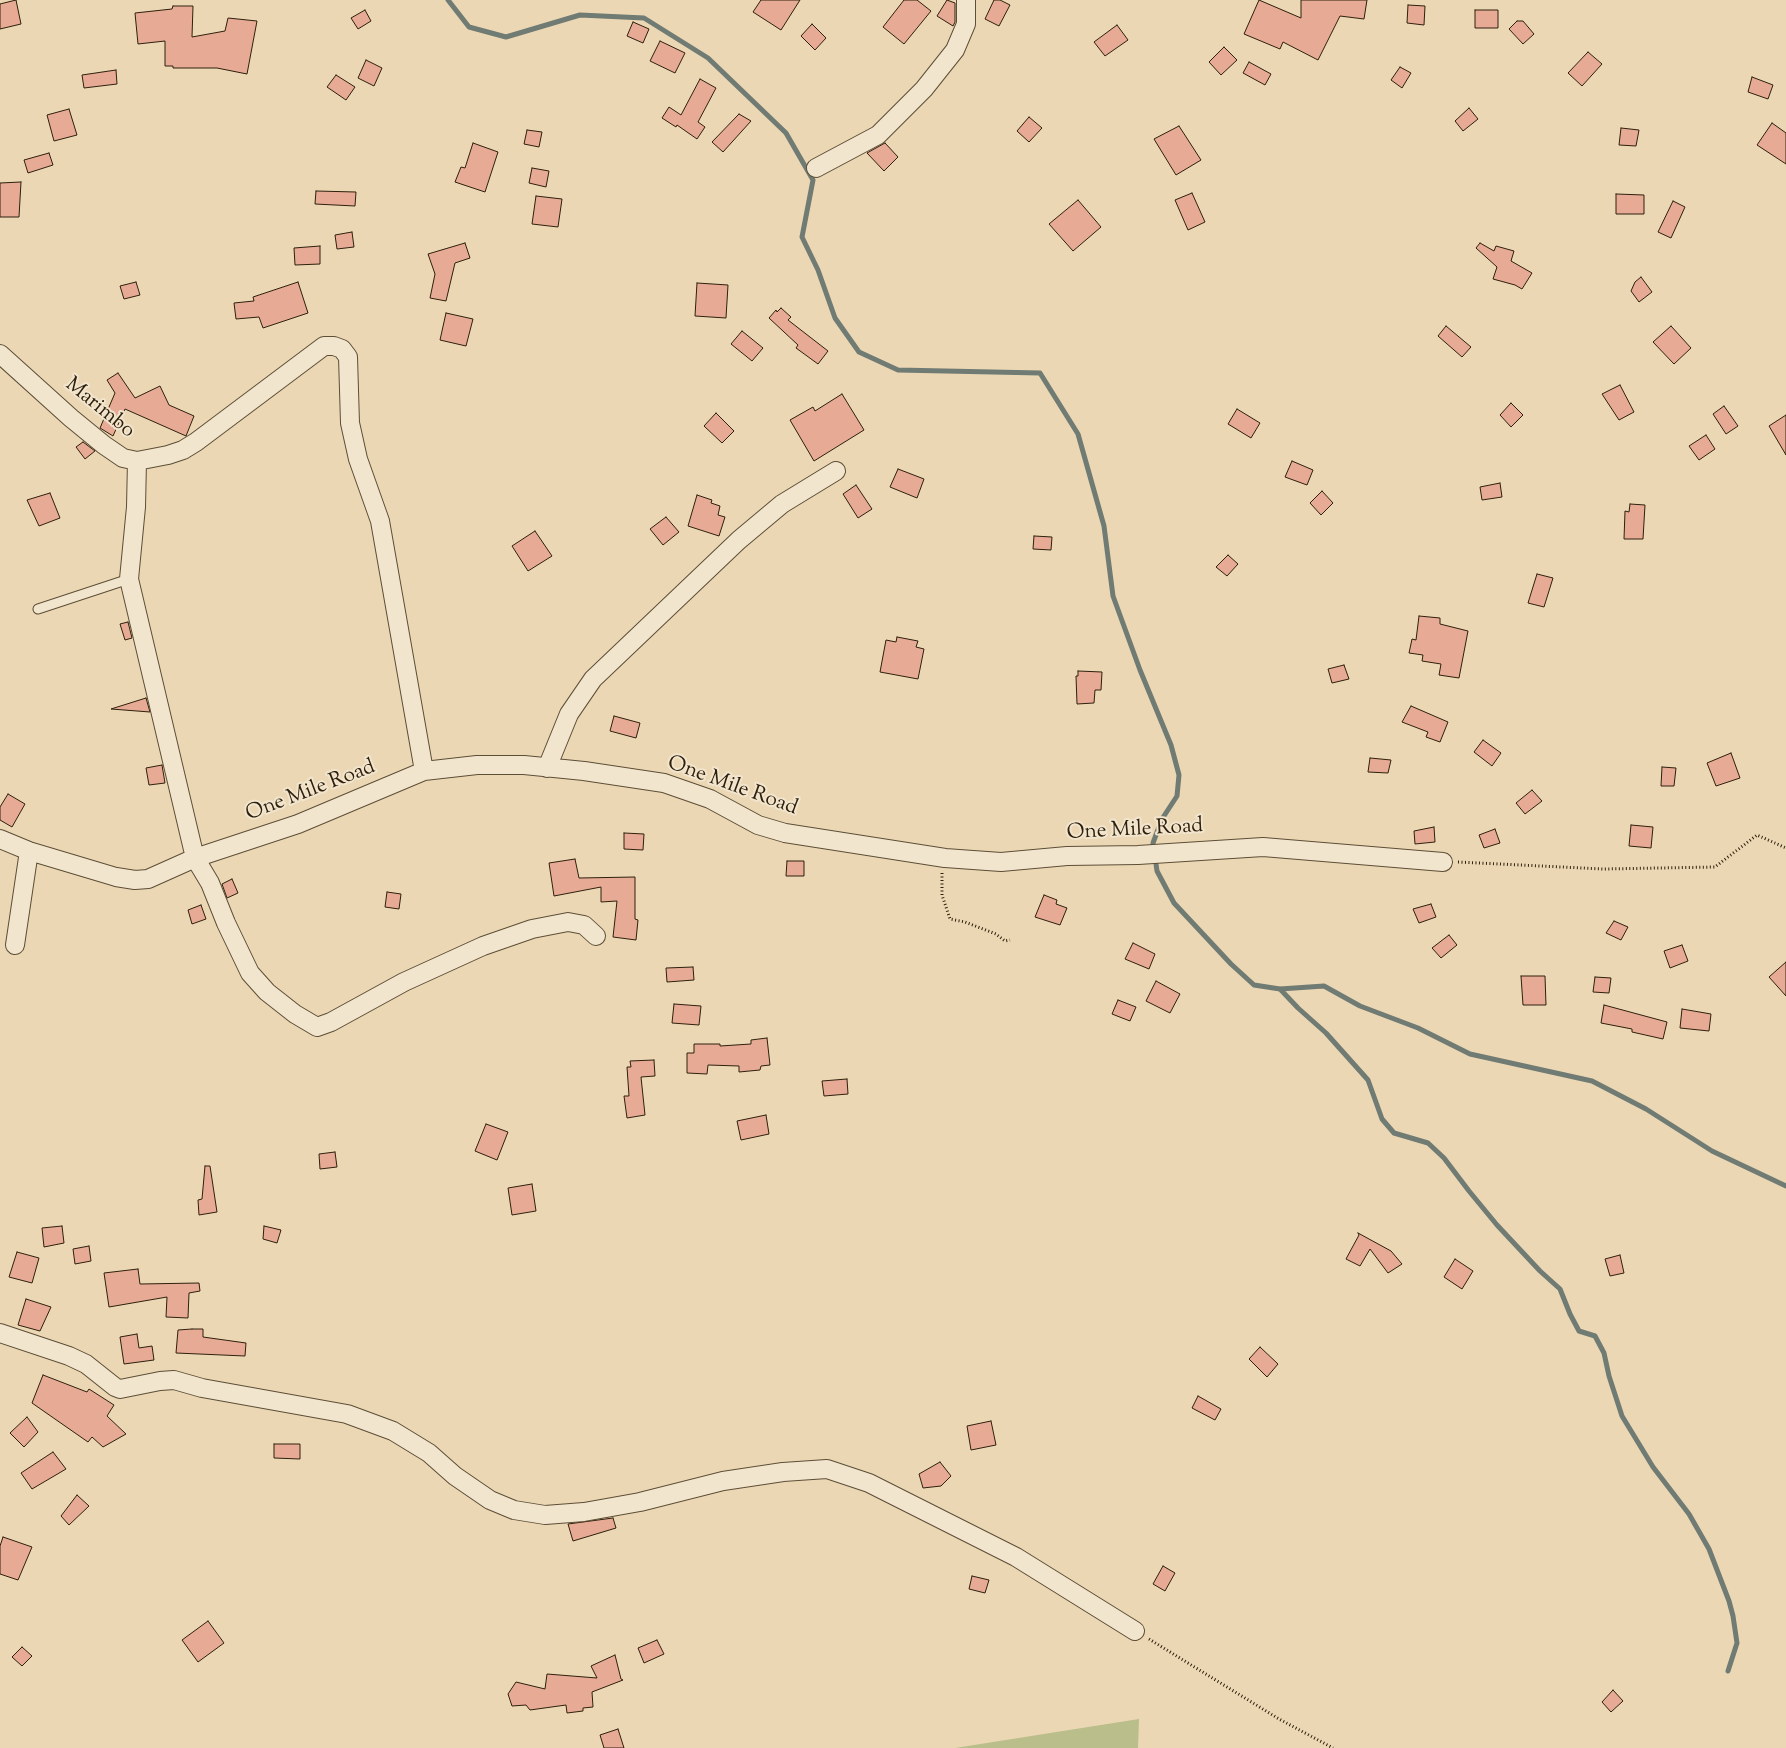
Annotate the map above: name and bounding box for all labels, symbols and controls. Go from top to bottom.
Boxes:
street label: Marimbo [59,373,139,445]
street label: One Mile Road [663,752,801,822]
street label: One Mile Road [243,756,379,828]
street label: One Mile Road [1066,815,1204,847]

